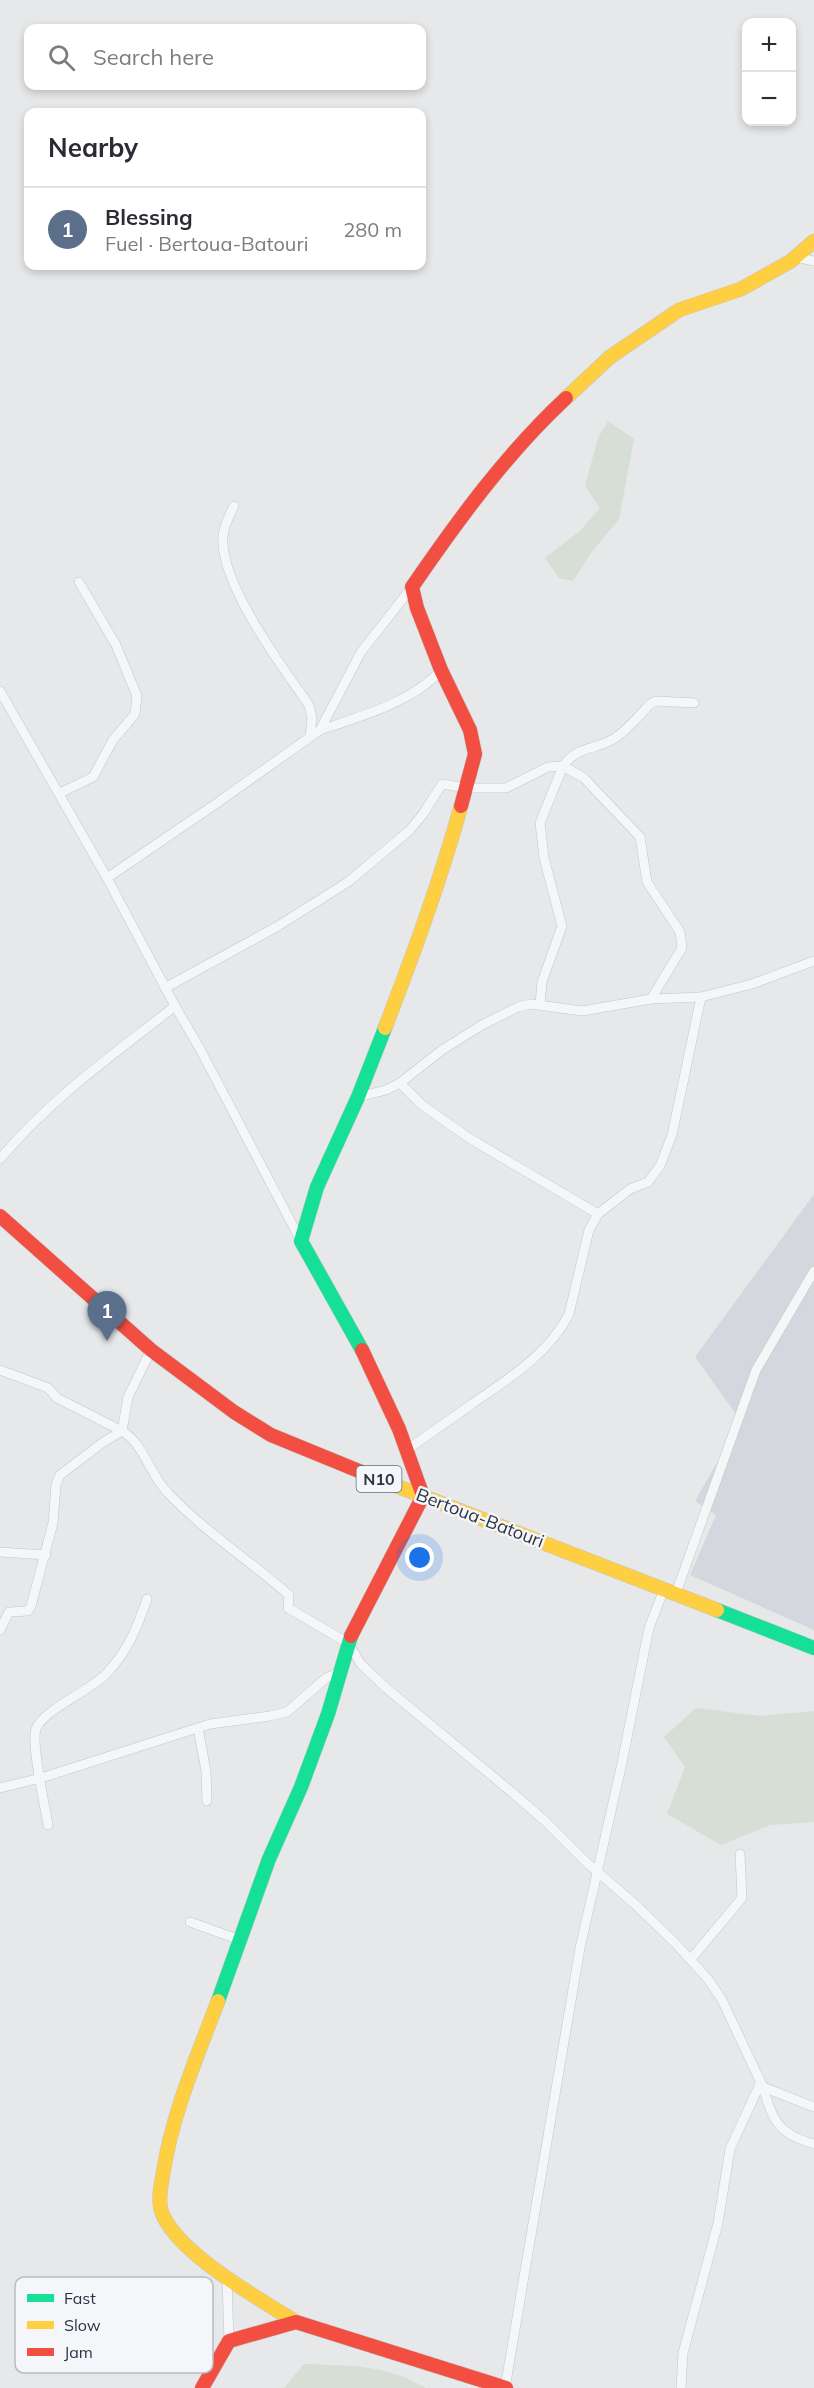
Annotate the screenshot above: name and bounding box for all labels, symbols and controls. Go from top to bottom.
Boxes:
map controls [742,18,796,126]
button: + [742,18,796,72]
search box [24,24,426,90]
icon: search [45,41,78,74]
text: Search here [93,43,214,71]
button: − [742,72,796,126]
text: Nearby [48,131,138,164]
text: Blessing [105,203,193,231]
text: 1 [62,217,74,242]
text: 280 m [343,217,402,242]
text: Fuel · Bertoua-Batouri [105,231,308,256]
pin: 1 [88,1292,126,1341]
road number: N10 [356,1466,401,1492]
street label: Bertoua-Batouri [413,1483,547,1552]
your location [405,1543,434,1572]
legend [15,2277,213,2373]
text: Fast [64,2288,96,2308]
text: Slow [64,2315,101,2335]
text: Jam [64,2342,93,2362]

